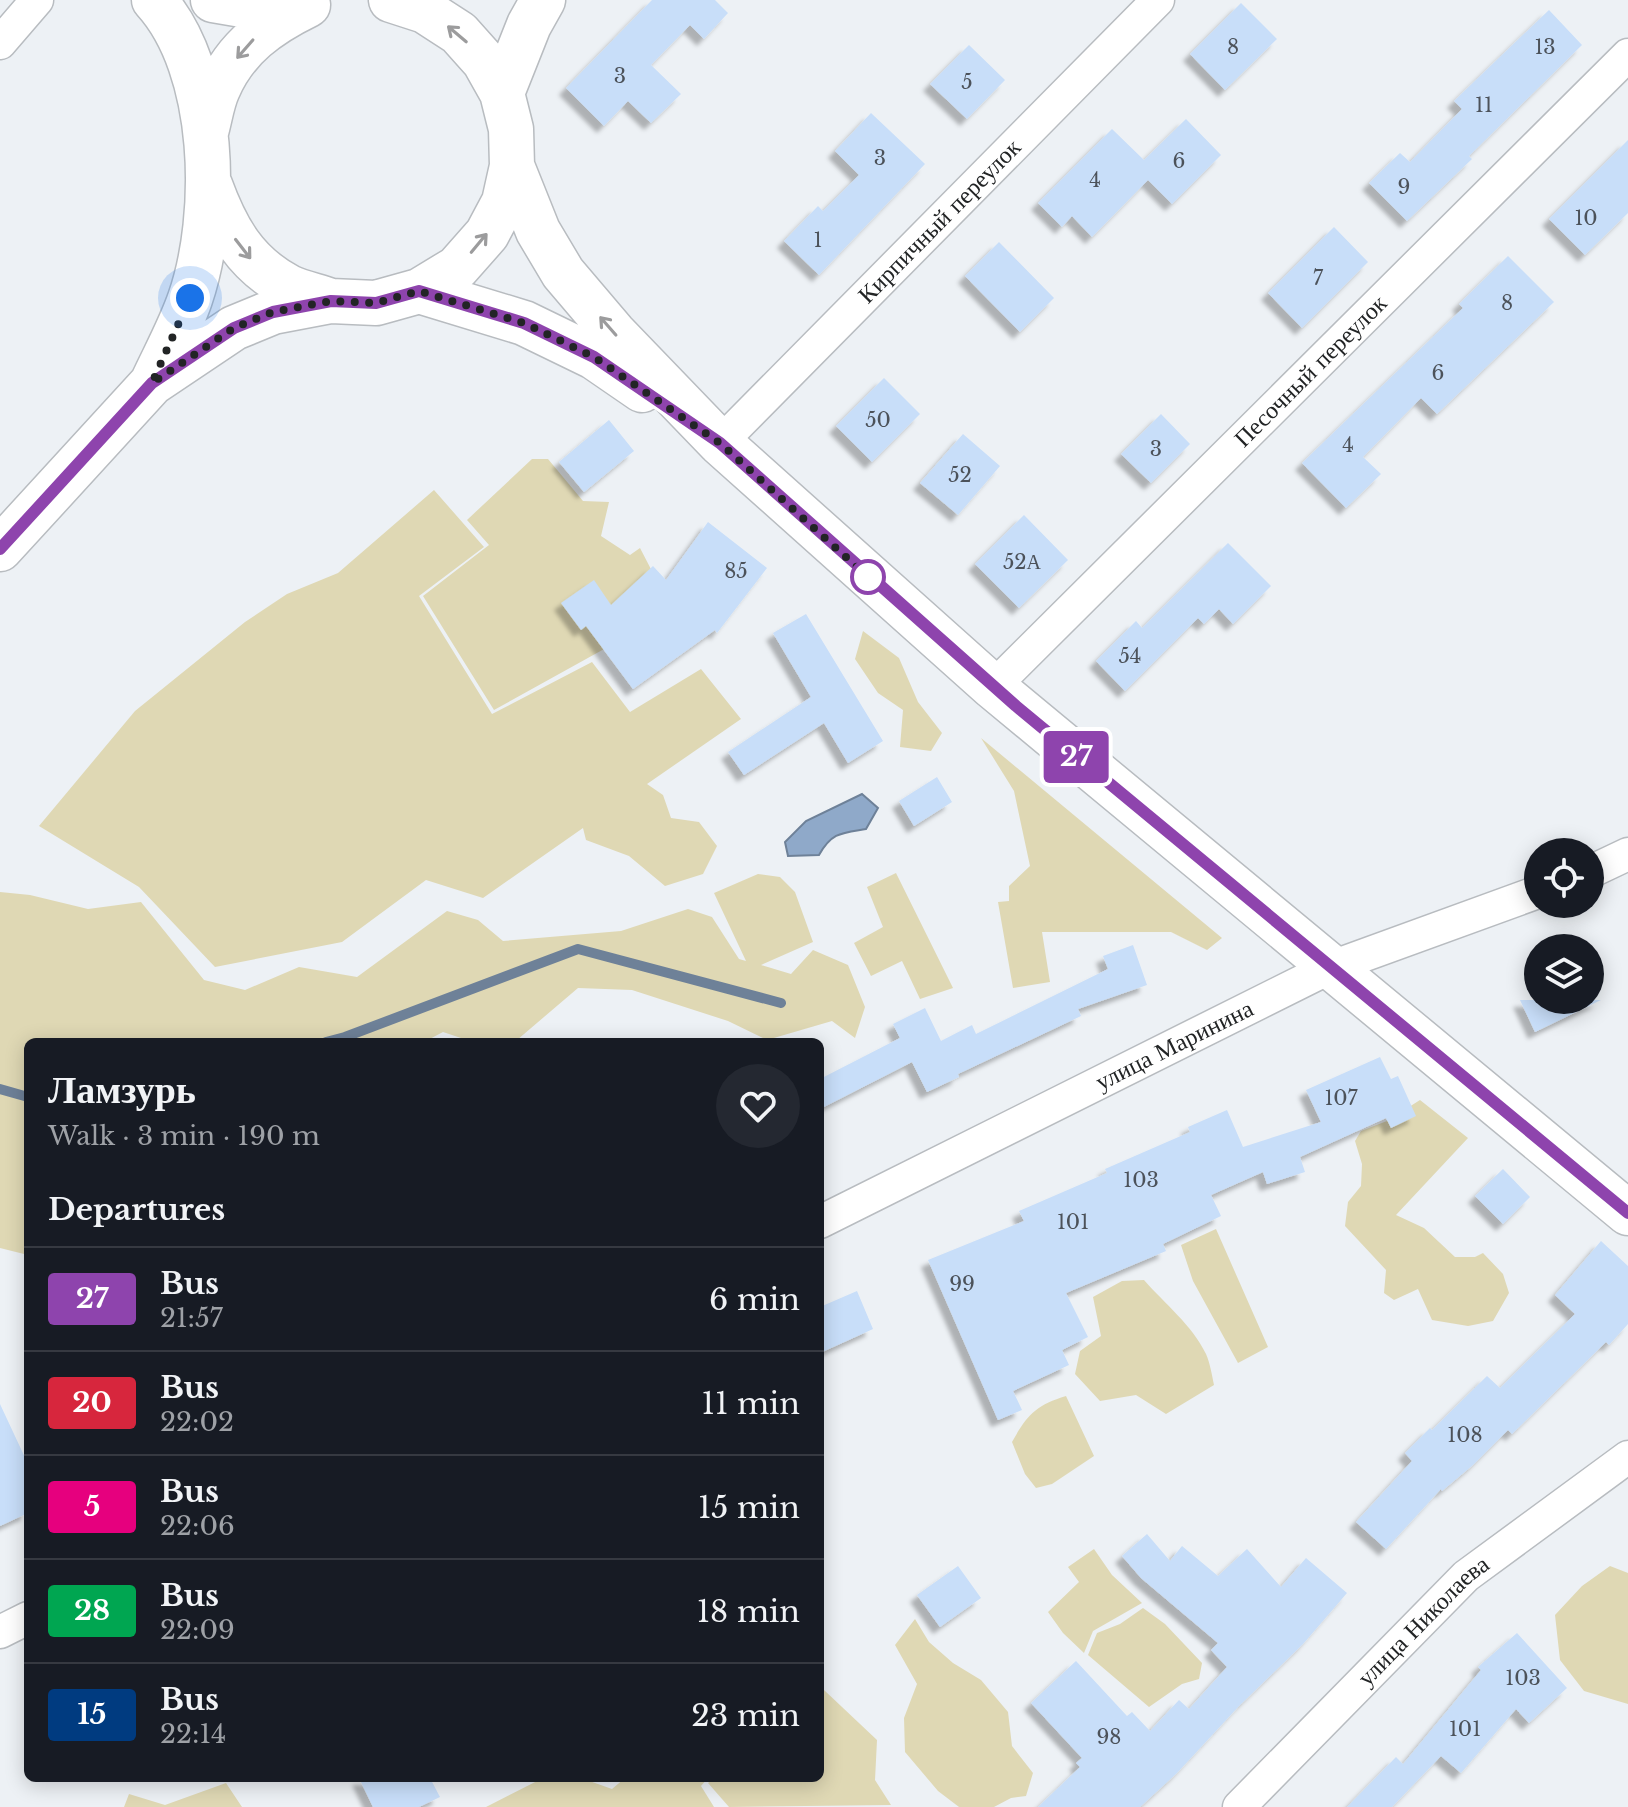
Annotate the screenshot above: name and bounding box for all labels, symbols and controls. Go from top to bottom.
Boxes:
one-way arrow [447,25,467,43]
house number: 8 [1227,35,1239,59]
house number: 13 [1534,35,1556,59]
one-way arrow [236,39,254,59]
house number: 3 [614,64,626,88]
house number: 5 [961,70,973,94]
house number: 11 [1475,93,1493,117]
street label: Кирпичный переулок [852,132,1027,309]
house number: 3 [874,146,886,170]
house number: 6 [1173,149,1185,173]
house number: 4 [1089,168,1101,192]
house number: 9 [1398,175,1410,199]
house number: 10 [1574,206,1598,230]
house number: 1 [814,228,822,252]
one-way arrow [470,233,488,253]
one-way arrow [235,238,252,259]
house number: 7 [1313,266,1324,290]
your location [170,278,210,318]
street label: Песочный переулок [1228,288,1393,453]
house number: 8 [1501,291,1513,315]
one-way arrow [599,317,617,337]
house number: 6 [1432,361,1444,385]
house number: 50 [865,408,891,432]
house number: 4 [1342,433,1354,457]
house number: 3 [1150,437,1162,461]
house number: 52 [948,463,972,487]
house number: 52А [1003,550,1042,574]
house number: 85 [724,559,748,583]
unlabelled marker [851,560,885,594]
house number: 54 [1118,644,1142,668]
line badge: 27 [1040,731,1112,783]
text: 27 [1060,739,1092,774]
map controls [1524,838,1604,1014]
button: locate [1524,838,1604,918]
button: layers [1524,934,1604,1014]
street label: улица Маринина [1091,993,1258,1096]
button: heart [716,1064,800,1148]
text: Ламзурь [48,1066,196,1113]
house number: 107 [1324,1086,1359,1110]
text: Walk · 3 min · 190 m [48,1120,320,1152]
house number: 103 [1123,1168,1159,1192]
text: Departures [48,1191,225,1228]
house number: 101 [1057,1210,1089,1234]
text: Bus [160,1265,219,1302]
house number: 99 [949,1272,975,1296]
text: 27 [76,1281,108,1316]
text: 6 min [709,1281,800,1318]
text: 21:57 [160,1302,223,1334]
text: Bus [160,1369,219,1406]
text: 20 [72,1385,112,1420]
text: 11 min [702,1385,800,1422]
text: 22:02 [160,1406,234,1438]
house number: 108 [1447,1423,1483,1447]
text: Bus [160,1473,219,1510]
text: 5 [84,1489,100,1524]
text: 15 min [698,1489,800,1526]
text: 22:06 [160,1510,235,1542]
street label: улица Николаева [1351,1549,1495,1692]
text: Bus [160,1577,219,1614]
text: 28 [74,1593,110,1628]
text: 18 min [697,1593,800,1630]
text: 22:09 [160,1614,235,1646]
house number: 103 [1505,1666,1541,1690]
text: Bus [160,1681,219,1718]
text: 15 [78,1697,106,1732]
text: 23 min [691,1697,800,1734]
house number: 101 [1449,1717,1481,1741]
text: 22:14 [160,1718,226,1750]
house number: 98 [1097,1725,1121,1749]

